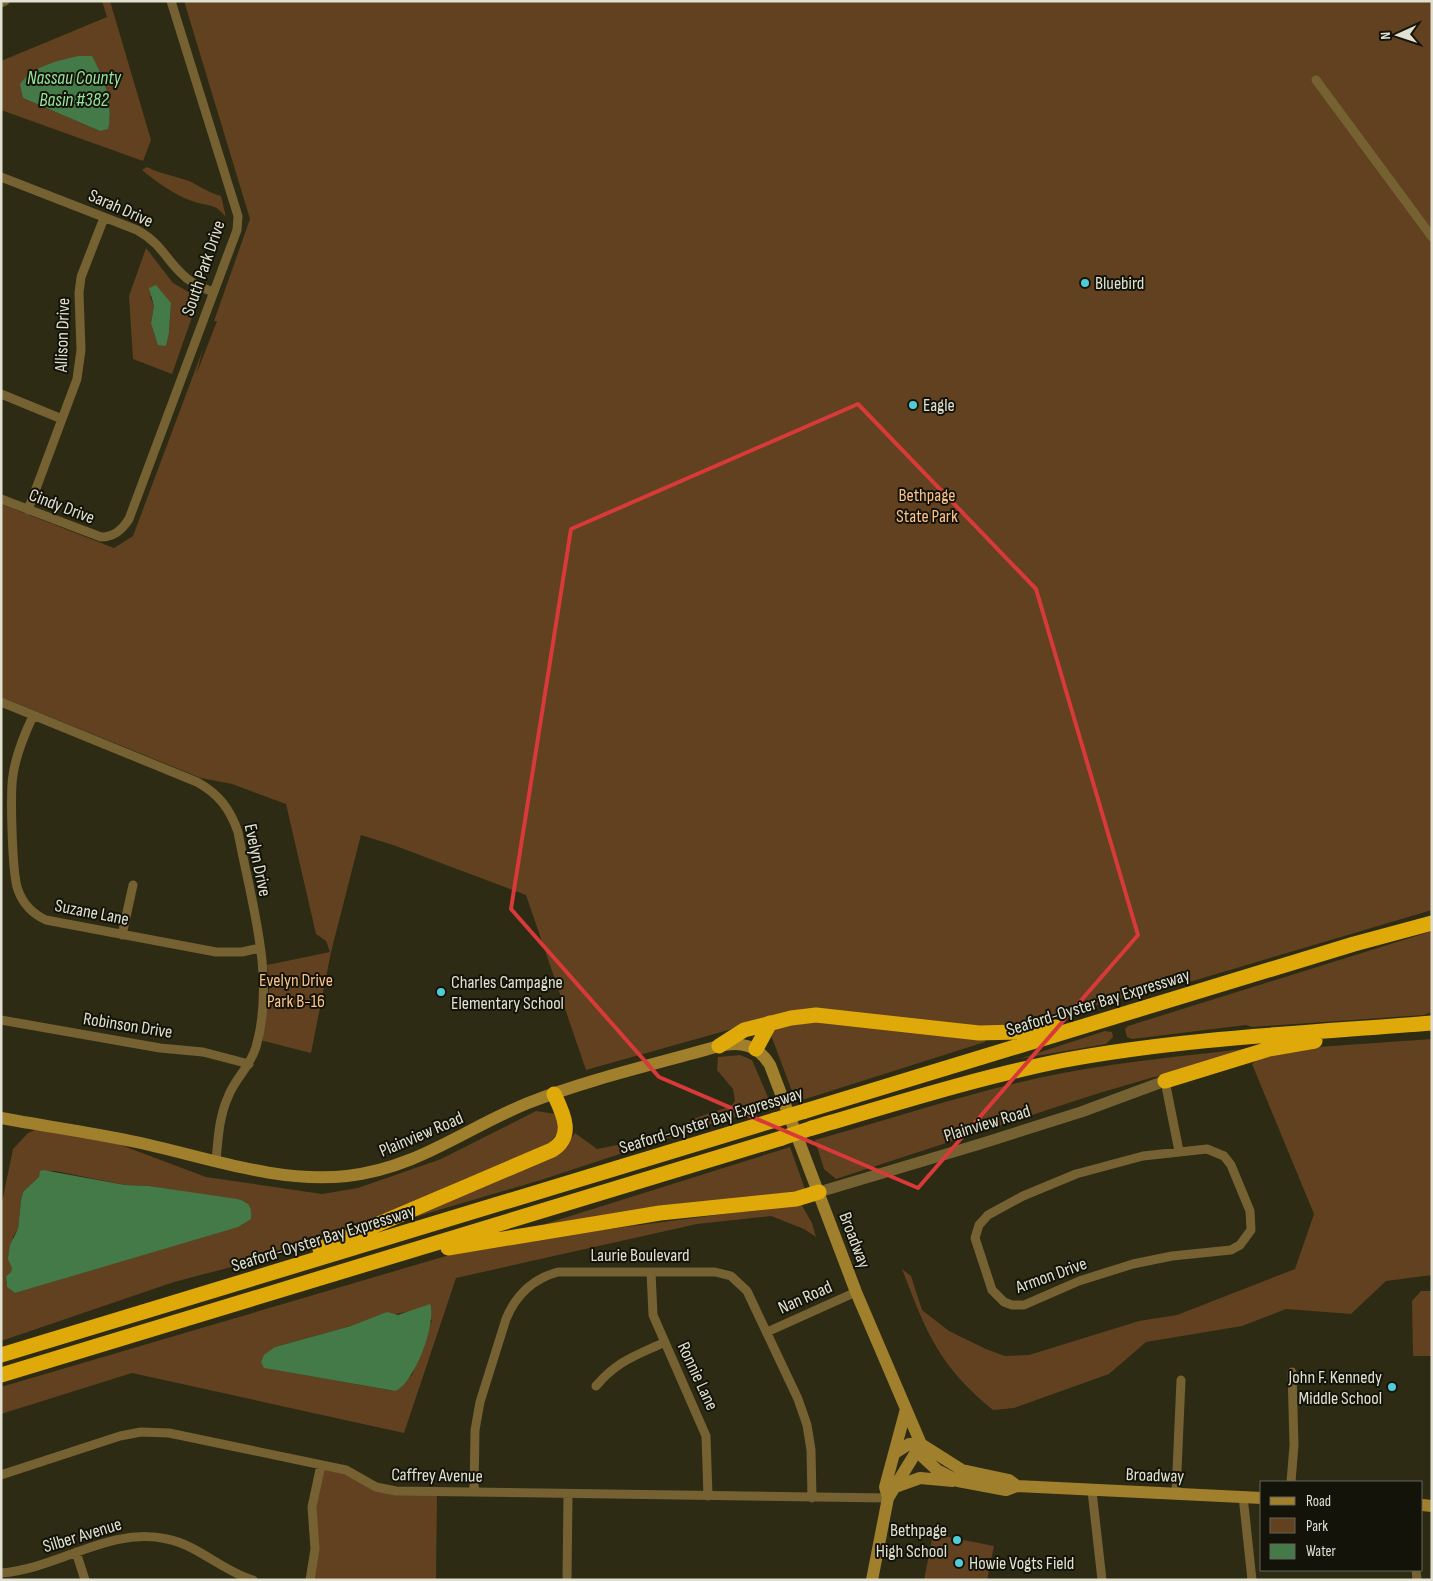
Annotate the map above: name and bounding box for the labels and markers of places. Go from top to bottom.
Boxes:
place label: Bluebird [1095,273,1144,294]
marker: Bluebird [1079,277,1091,289]
place label: Eagle [923,395,955,416]
marker: Eagle [907,399,919,411]
place label: Charles Campagne Elementary School [451,972,564,1014]
marker: Charles Campagne Elementary School [435,986,447,998]
place label: John F. Kennedy Middle School [1288,1367,1382,1409]
marker: John F. Kennedy Middle School [1386,1381,1398,1393]
place label: Bethpage High School [876,1520,947,1562]
marker: Bethpage High School [951,1534,963,1546]
place label: Howie Vogts Field [969,1553,1074,1574]
marker: Howie Vogts Field [953,1557,965,1569]

